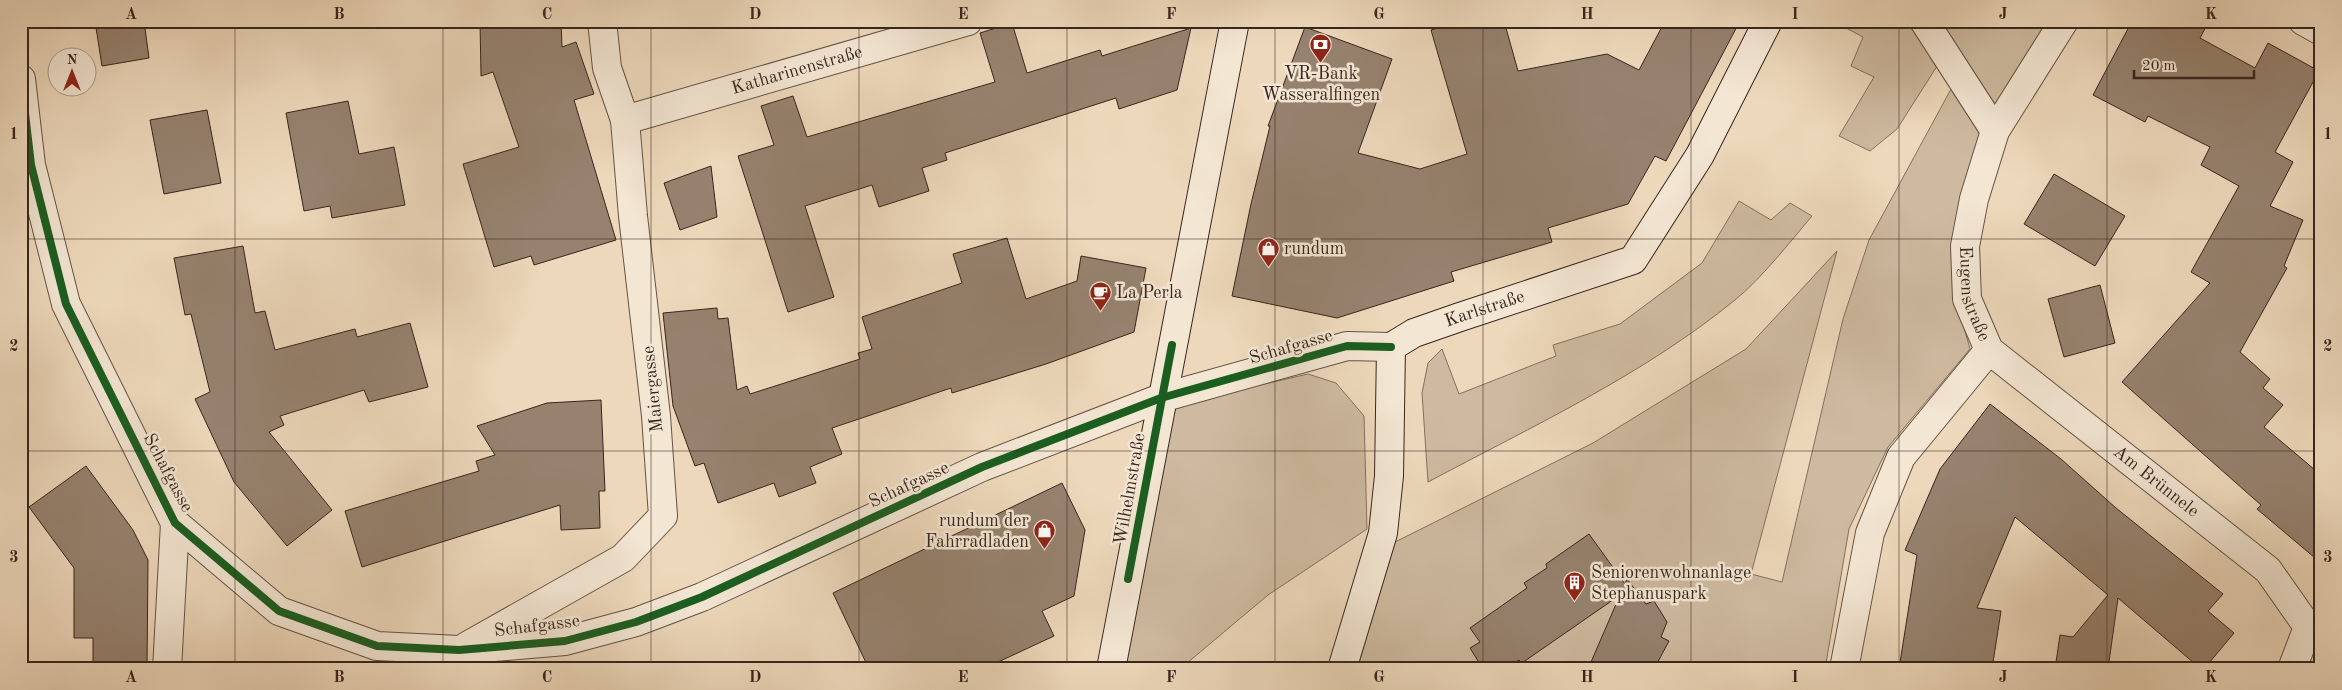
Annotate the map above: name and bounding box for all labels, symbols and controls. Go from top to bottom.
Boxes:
text: A [125,7,137,23]
text: B [333,7,345,23]
text: C [542,7,552,23]
text: D [749,7,761,23]
text: E [957,7,969,23]
text: F [1166,7,1177,23]
text: G [1373,7,1385,23]
text: H [1580,7,1594,23]
text: I [1791,7,1799,23]
text: J [1999,7,2008,23]
text: K [2205,7,2217,23]
bank icon: VR-Bank Wasseralfingen [1309,32,1333,63]
street label: Katharinenstraße [729,43,865,98]
north arrow [48,48,98,98]
scale bar [2134,48,2254,80]
text: N [67,53,78,67]
text: 20 m [2142,59,2176,74]
place label: VR-Bank Wasseralfingen [1262,65,1381,104]
text: 1 [9,127,19,143]
text: 1 [2323,127,2333,143]
shop icon: rundum [1256,237,1280,268]
place label: rundum [1284,240,1344,258]
street label: Eugenstraße [1956,246,1993,344]
cafe icon: La Perla [1088,281,1112,312]
place label: La Perla [1116,284,1183,302]
street label: Karlstraße [1442,287,1527,331]
street label: Schafgasse [1247,326,1335,368]
text: 2 [9,339,19,355]
text: 2 [2323,339,2333,355]
street label: Maiergasse [640,345,666,433]
street label: Schafgasse [140,431,196,515]
street label: Wilhelmstraße [1111,432,1149,546]
street label: Am Brünnele [2110,443,2202,521]
street label: Schafgasse [866,459,952,511]
place label: rundum der Fahrradladen [925,512,1030,551]
shop icon: rundum der Fahrradladen [1033,519,1057,550]
text: 3 [9,550,19,566]
text: 3 [2323,550,2333,566]
place label: Seniorenwohnanlage Stephanuspark [1591,564,1751,603]
building icon: Seniorenwohnanlage Stephanuspark [1563,571,1587,602]
street label: Schafgasse [493,612,581,640]
text: A [125,670,137,686]
text: B [333,670,345,686]
text: C [542,670,552,686]
text: D [749,670,761,686]
text: E [957,670,969,686]
text: F [1166,670,1177,686]
text: G [1373,670,1385,686]
text: H [1580,670,1594,686]
text: I [1791,670,1799,686]
text: J [1999,670,2008,686]
text: K [2205,670,2217,686]

